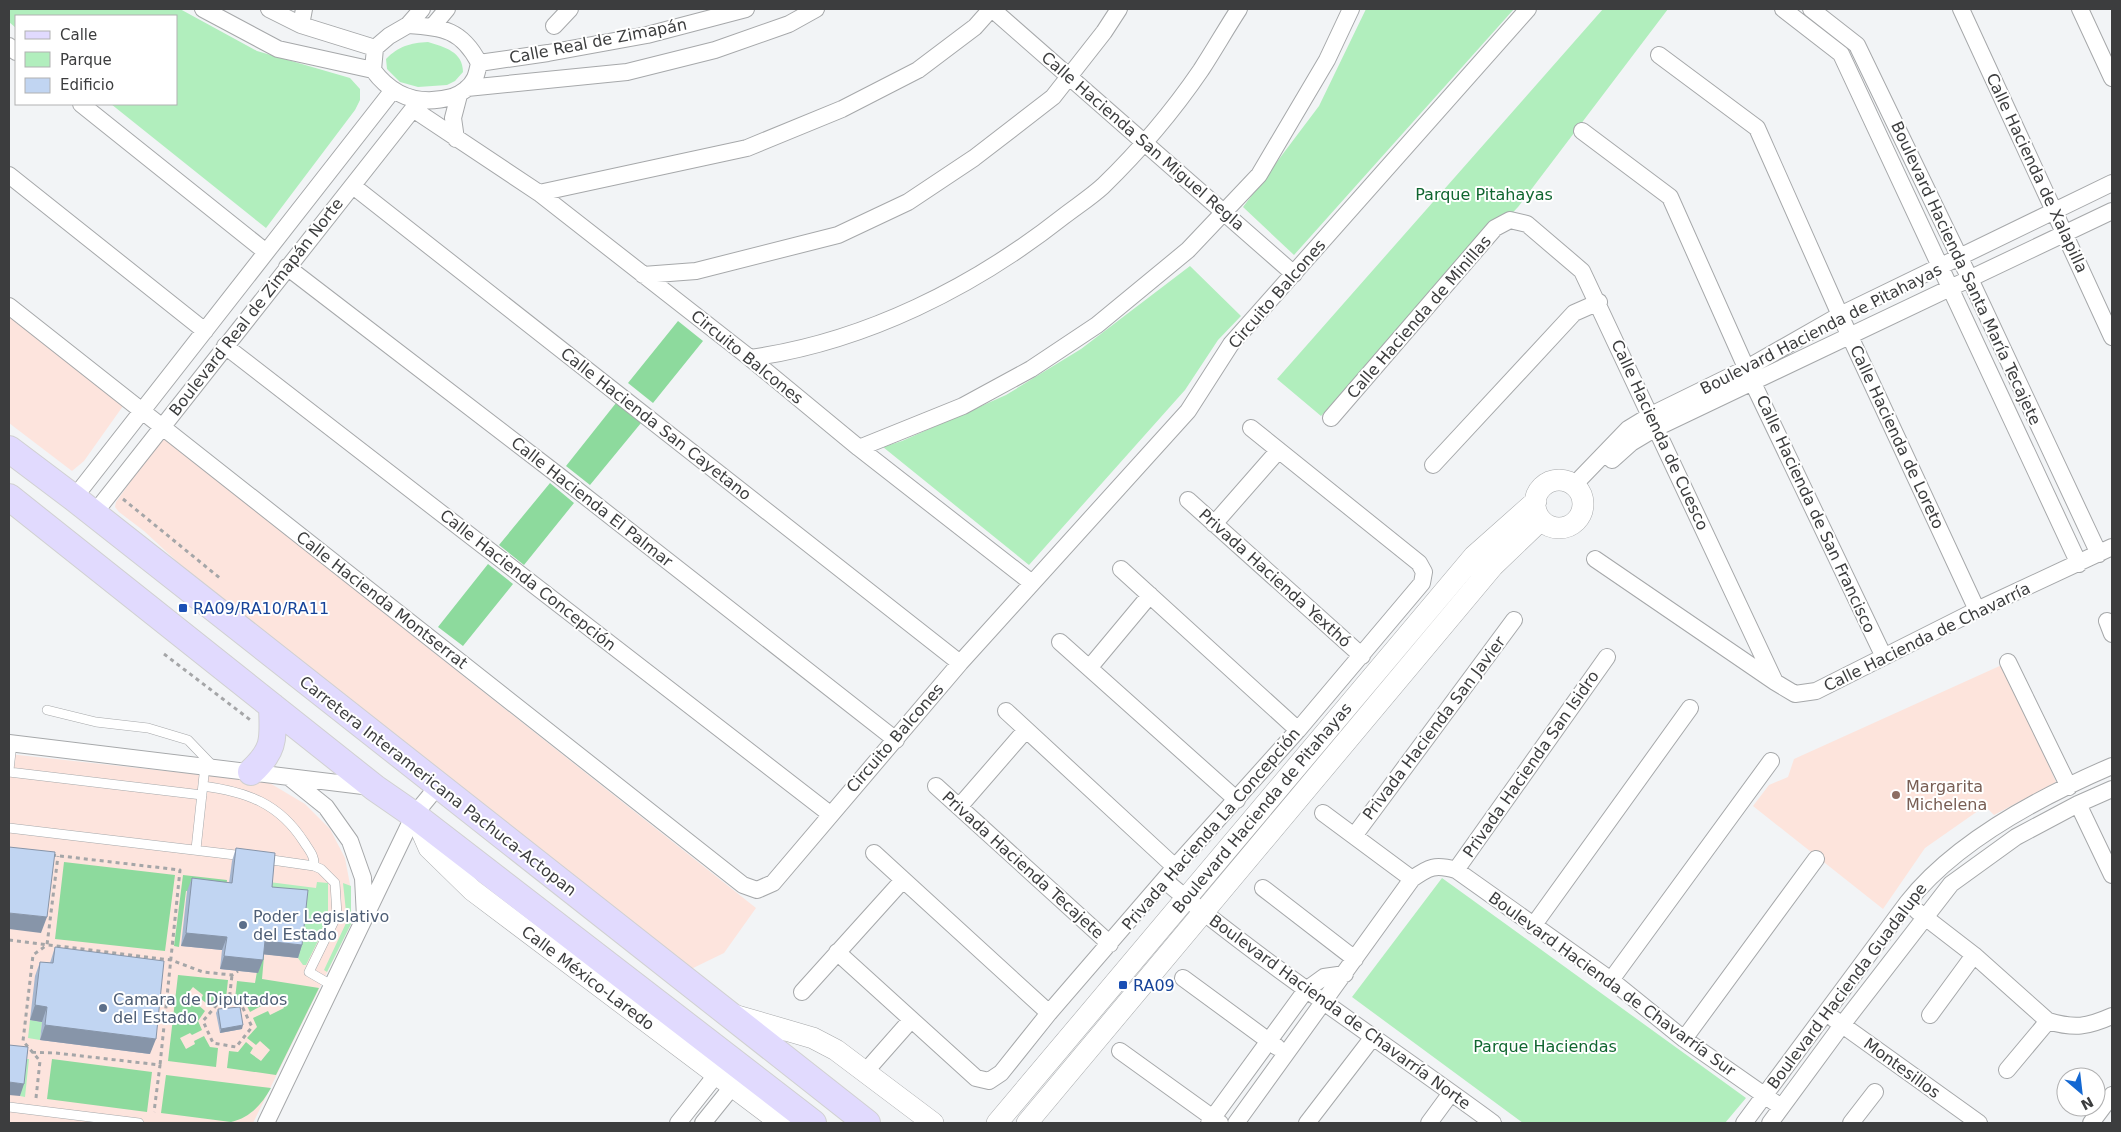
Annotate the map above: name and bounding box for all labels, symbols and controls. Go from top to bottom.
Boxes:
street label: Calle Real de Zimapán [508,14,688,68]
legend [15,15,178,105]
text: Calle [60,26,97,44]
street label: Calle Hacienda San Miguel Regla [1038,48,1248,234]
text: Parque [60,51,112,69]
street label: Calle Hacienda de Xalapilla [1982,70,2092,276]
text: Edificio [60,76,114,94]
street label: Boulevard Hacienda Santa María Tecajete [1887,118,2045,428]
park label: Parque Pitahayas [1415,185,1553,204]
street label: Boulevard Real de Zimapán Norte [165,194,347,420]
street label: Calle Hacienda de Minillas [1343,232,1495,402]
street label: Circuito Balcones [1224,235,1330,353]
street label: Boulevard Hacienda de Pitahayas [1697,260,1945,398]
street label: Circuito Balcones [687,306,807,408]
street label: Calle Hacienda de Cuesco [1607,337,1713,533]
street label: Calle Hacienda de Loreto [1846,342,1948,532]
street label: Calle Hacienda San Cayetano [557,344,755,504]
street label: Calle Hacienda de San Francisco [1752,392,1880,636]
street label: Calle Hacienda El Palmar [507,433,677,571]
street label: Calle Hacienda Concepción [436,505,620,655]
street label: Privada Hacienda Yexthó [1195,505,1355,651]
street label: Calle Hacienda Montserrat [293,527,471,673]
street label: Calle Hacienda de Chavarría [1821,579,2033,695]
place label: RA09/RA10/RA11 [193,599,329,618]
marker: RA09/RA10/RA11 [177,602,189,614]
street label: Privada Hacienda San Javier [1359,632,1510,824]
street label: Privada Hacienda San Isidro [1459,667,1603,861]
street label: Carretera Interamericana Pachuca-Actopan [296,672,580,900]
street label: Circuito Balcones [842,679,948,797]
street label: Boulevard Hacienda de Pitahayas [1168,699,1356,917]
street label: Privada Hacienda La Concepción [1118,724,1304,934]
place label: Margarita Michelena [1906,777,1987,814]
street label: Privada Hacienda Tecajete [938,787,1108,943]
marker: Margarita Michelena [1890,789,1902,801]
street label: Boulevard Hacienda Guadalupe [1763,879,1931,1093]
street label: Boulevard Hacienda de Chavarría Sur [1485,888,1740,1080]
place label: Poder Legislativo del Estado [253,907,389,944]
street label: Boulevard Hacienda de Chavarría Norte [1206,911,1474,1113]
marker: Poder Legislativo del Estado [237,919,249,931]
street label: Calle México-Laredo [518,922,658,1034]
place label: RA09 [1133,976,1175,995]
marker: RA09 [1117,979,1129,991]
place label: Camara de Diputados del Estado [113,990,287,1027]
marker: Camara de Diputados del Estado [97,1002,109,1014]
street label: Montesillos [1860,1034,1944,1102]
park label: Parque Haciendas [1473,1037,1617,1056]
north arrow [2056,1067,2106,1117]
text: N [2078,1094,2096,1113]

